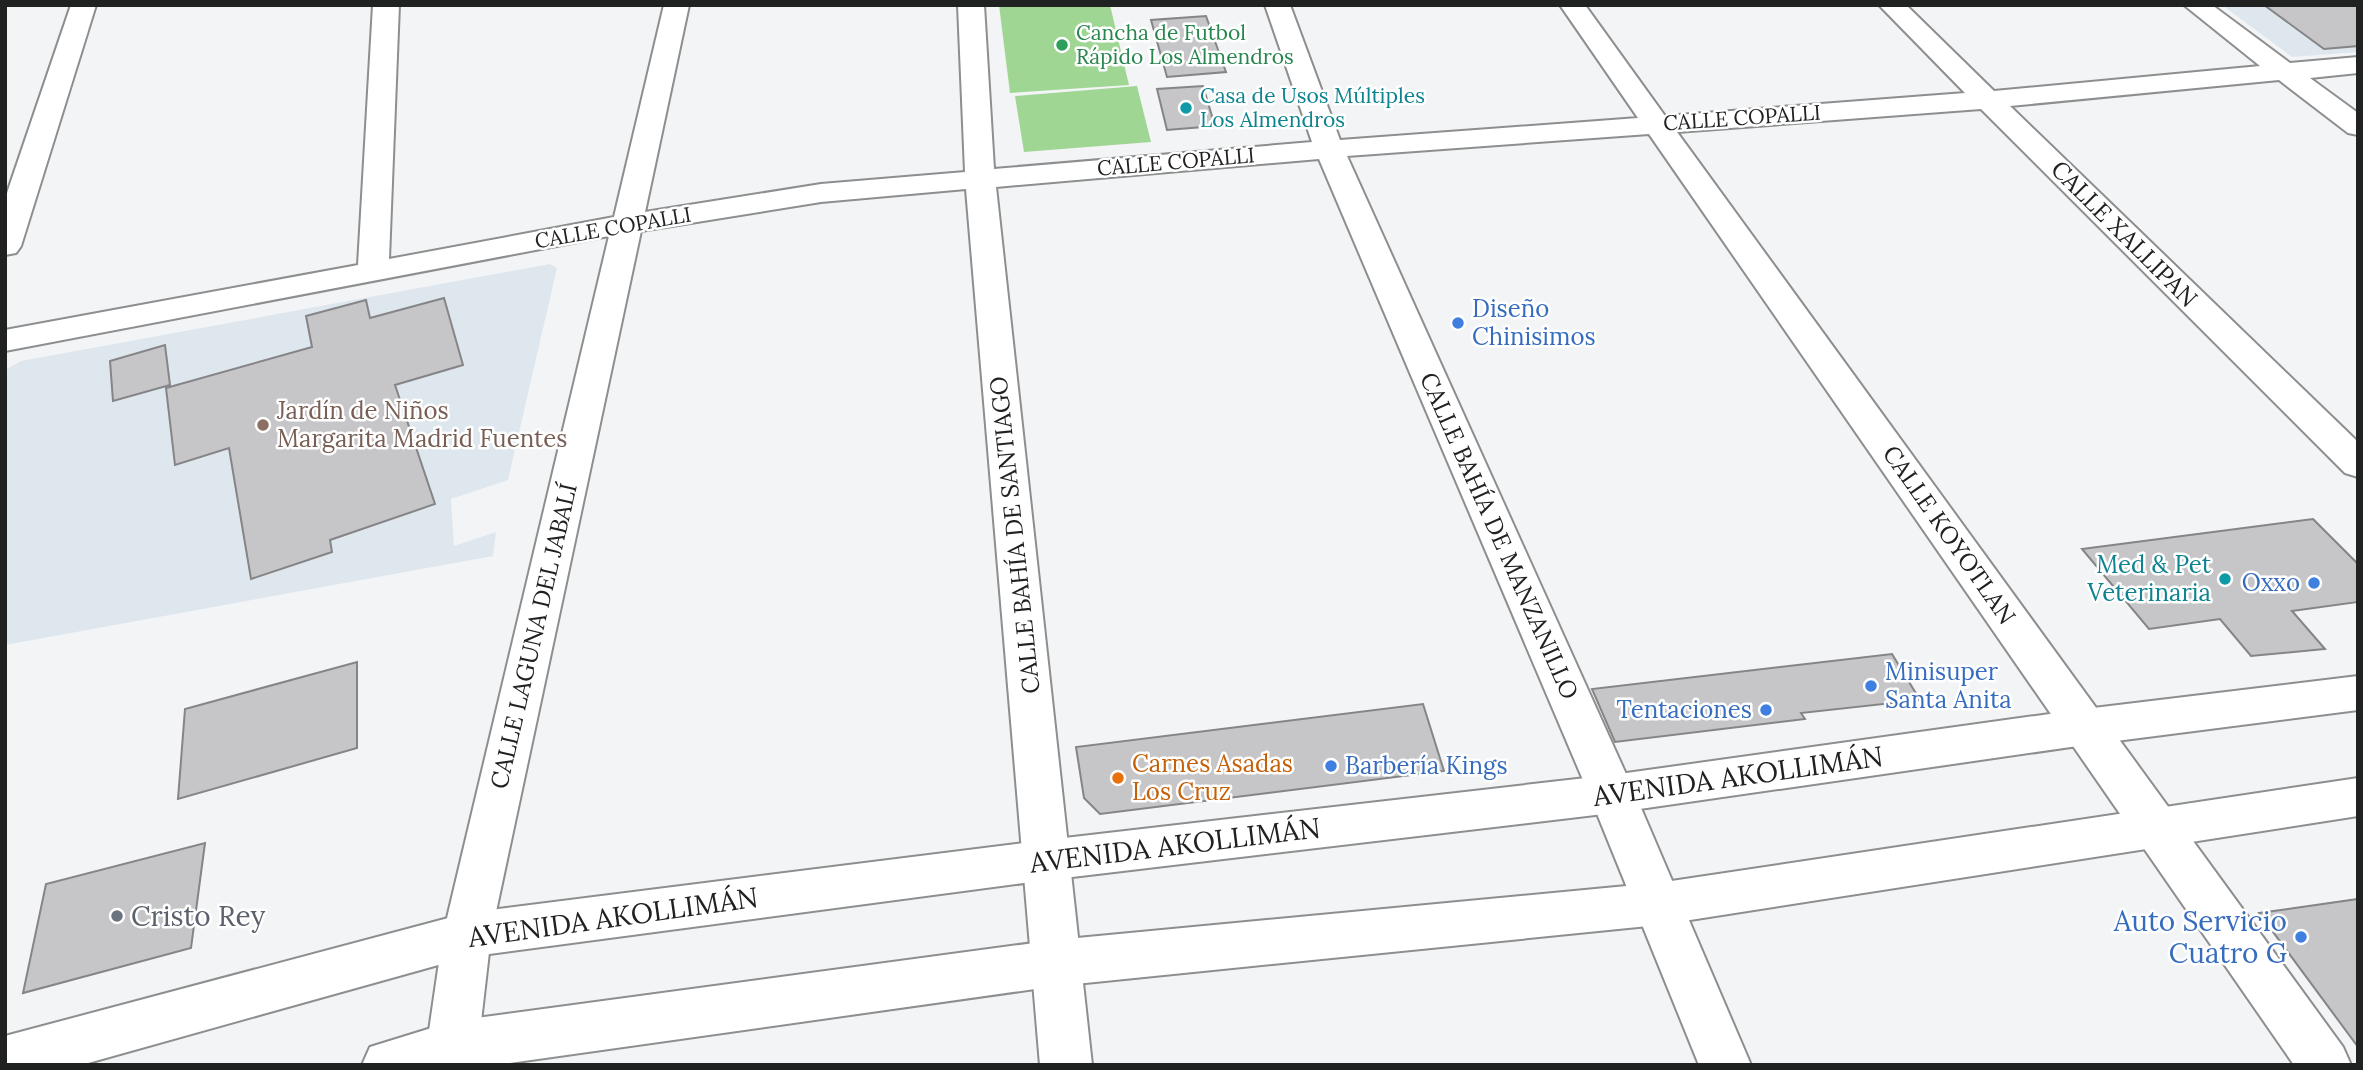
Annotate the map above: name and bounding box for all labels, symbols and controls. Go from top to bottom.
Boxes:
place label: Cancha de Futbol Rápido Los Almendros [1076,19,1294,70]
marker: Cancha de Futbol Rápido Los Almendros [1054,37,1070,53]
place label: Casa de Usos Múltiples Los Almendros [1200,82,1425,133]
street label: CALLE COPALLI [1662,99,1822,136]
marker: Casa de Usos Múltiples Los Almendros [1178,100,1194,116]
street label: CALLE COPALLI [1096,141,1256,182]
street label: CALLE XALLIPAN [2044,154,2204,314]
street label: CALLE COPALLI [533,200,693,255]
place label: Diseño Chinisimos [1472,293,1596,352]
marker: Diseño Chinisimos [1450,315,1466,331]
street label: CALLE BAHÍA DE MANZANILLO [1413,368,1586,704]
street label: CALLE BAHÍA DE SANTIAGO [982,375,1047,695]
place label: Jardín de Niños Margarita Madrid Fuentes [276,395,567,454]
marker: Jardín de Niños Margarita Madrid Fuentes [255,417,271,433]
street label: CALLE KOYOTLAN [1876,439,2023,630]
street label: CALLE LAGUNA DEL JABALÍ [483,480,584,792]
place label: Med & Pet Veterinaria [2087,549,2212,608]
place label: Oxxo [2242,567,2300,598]
marker: Med & Pet Veterinaria [2217,571,2233,587]
marker: Oxxo [2306,575,2322,591]
place label: Minisuper Santa Anita [1885,656,2012,715]
marker: Minisuper Santa Anita [1863,678,1879,694]
place label: Tentaciones [1617,694,1752,725]
marker: Tentaciones [1758,702,1774,718]
street label: AVENIDA AKOLLIMÁN [1590,738,1885,814]
place label: Carnes Asadas Los Cruz [1132,748,1293,807]
place label: Barbería Kings [1345,750,1508,781]
marker: Barbería Kings [1323,758,1339,774]
marker: Carnes Asadas Los Cruz [1110,770,1126,786]
street label: AVENIDA AKOLLIMÁN [1027,809,1322,881]
street label: AVENIDA AKOLLIMÁN [465,879,760,955]
place label: Cristo Rey [131,898,266,934]
place label: Auto Servicio Cuatro G [2113,903,2287,971]
marker: Cristo Rey [109,908,125,924]
marker: Auto Servicio Cuatro G [2293,929,2309,945]

